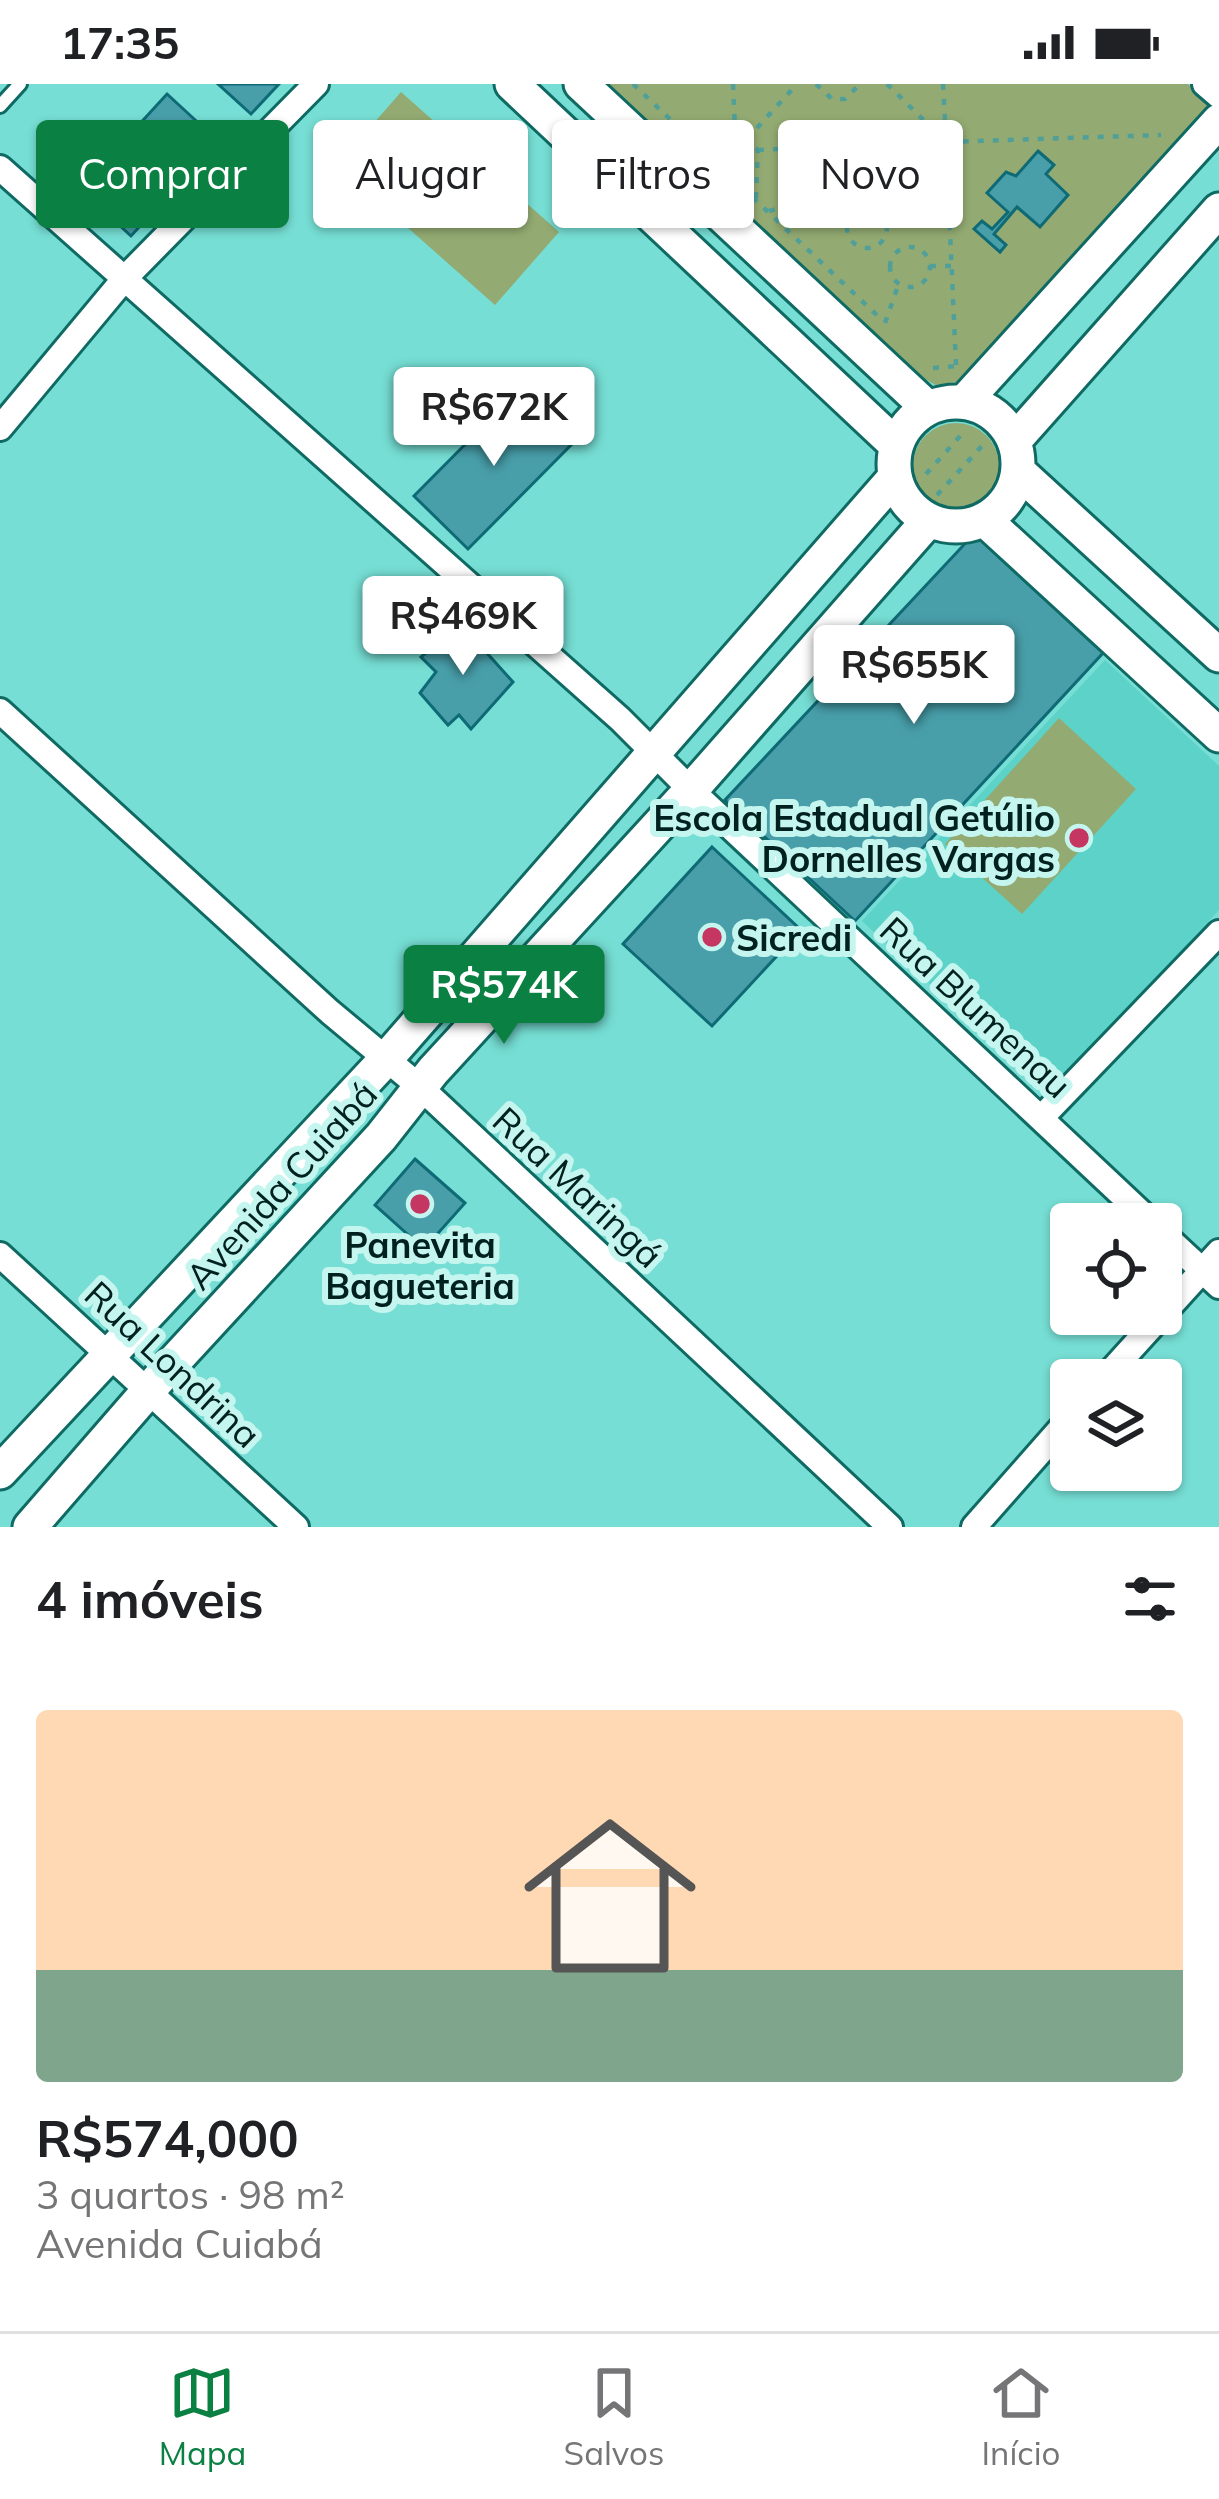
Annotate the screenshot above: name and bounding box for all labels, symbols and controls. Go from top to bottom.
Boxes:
text: 17:35 [60,14,179,70]
chip: Comprar [36,120,289,228]
chip: Alugar [313,120,528,228]
chip: Filtros [552,120,754,228]
chip: Novo [778,120,963,228]
pin: R$672K [396,367,592,469]
text: R$672K [421,381,567,430]
pin: R$469K [365,576,561,678]
text: R$469K [390,590,536,639]
pin: R$655K [816,625,1012,727]
text: R$655K [841,639,987,688]
place label: Escola Estadual Getúlio Dornelles Vargas [653,795,1055,881]
marker: Escola Estadual Getúlio Dornelles Vargas [1066,825,1092,851]
street label: Rua Blumenau [871,907,1081,1107]
place label: Sicredi [736,915,852,960]
marker: Sicredi [699,924,725,950]
pin: R$574K [406,945,602,1047]
text: R$574K [431,959,577,1008]
street label: Avenida Cuiabá [176,1072,386,1298]
street label: Rua Maringá [484,1097,672,1277]
marker: Panevita Bagueteria [407,1191,433,1217]
map controls [1050,1203,1182,1491]
button: locate [1050,1203,1182,1335]
place label: Panevita Bagueteria [325,1222,515,1308]
street label: Rua Londrina [76,1271,270,1457]
button: layers [1050,1359,1182,1491]
icon: filters [1117,1566,1183,1632]
text: 4 imóveis [36,1567,263,1631]
icon: home [502,1788,718,2004]
text: R$574,000 [36,2106,299,2170]
text: 3 quartos · 98 m² [36,2170,345,2219]
text: Avenida Cuiabá [36,2219,323,2268]
tab: Mapa [159,2360,246,2473]
tab: Salvos [564,2360,664,2473]
tab: Início [982,2360,1060,2473]

